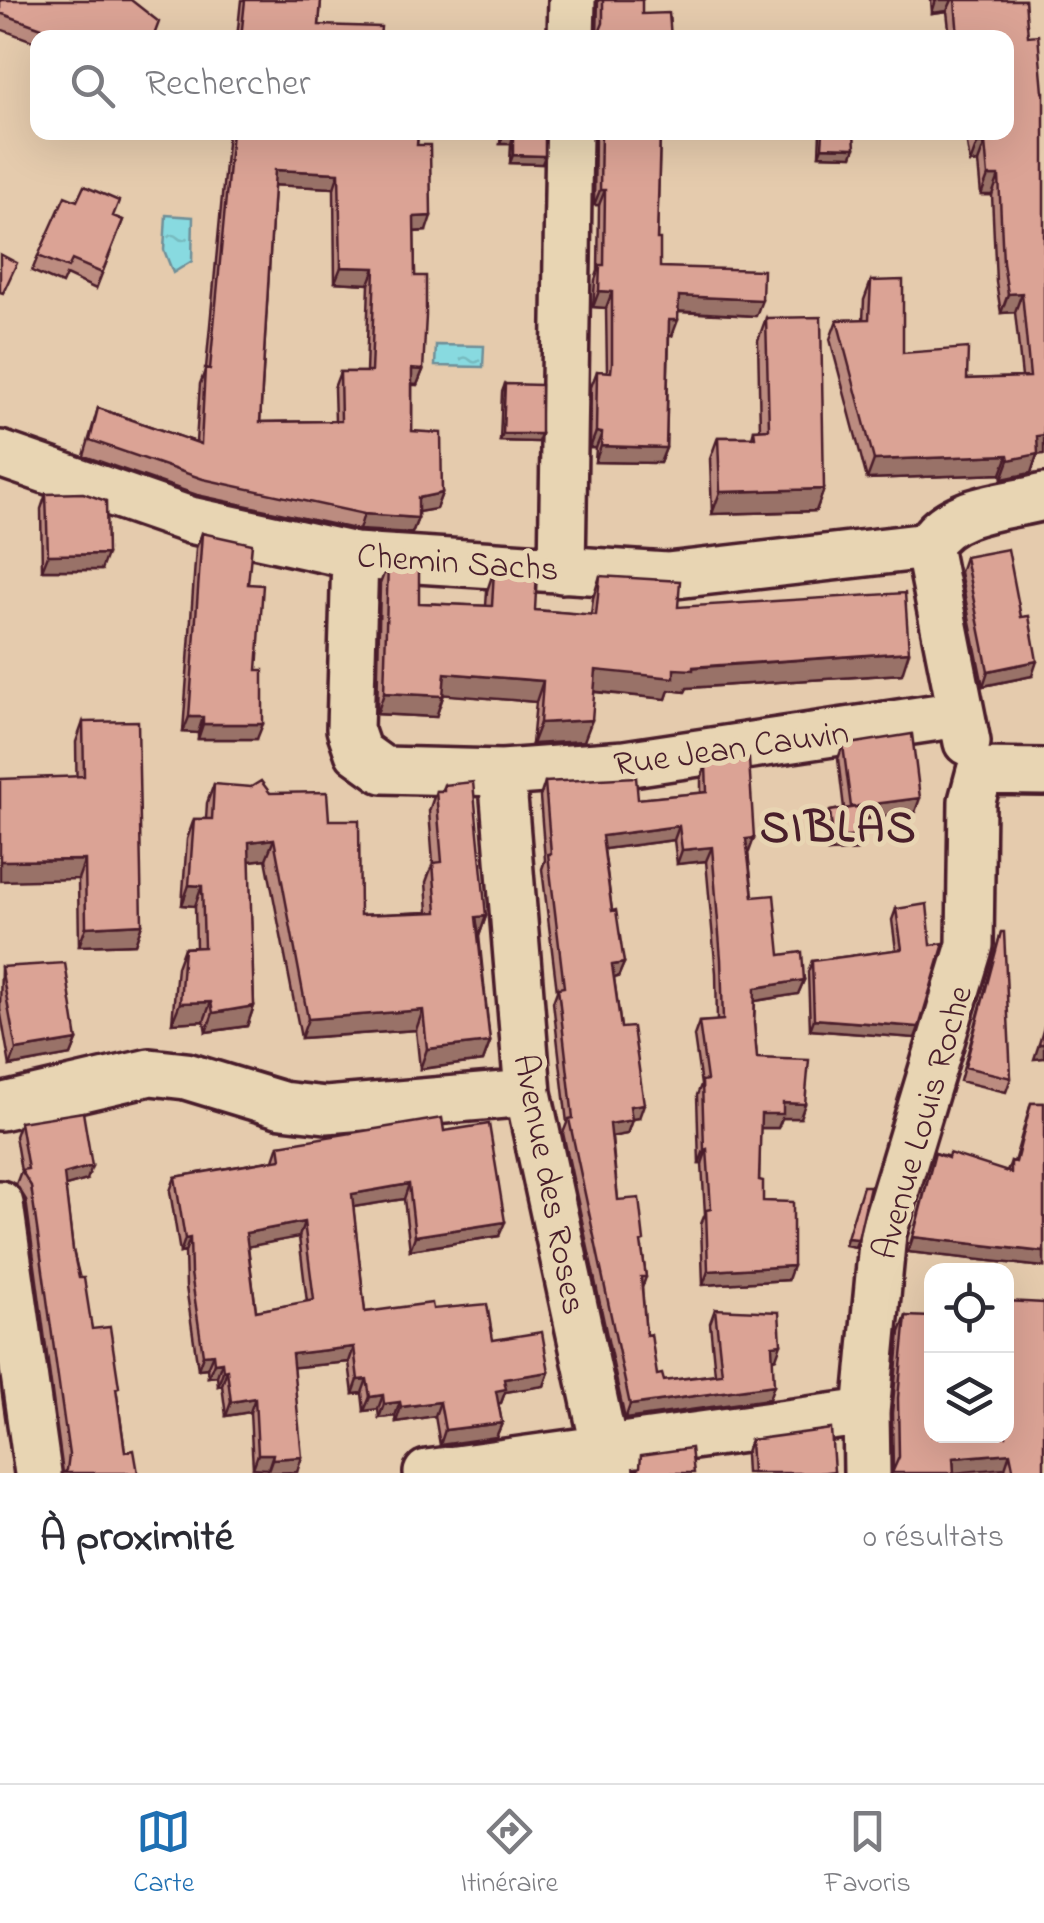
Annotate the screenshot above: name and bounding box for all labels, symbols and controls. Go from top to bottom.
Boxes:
search box [30,30,1014,140]
text: Rechercher [145,57,311,113]
icon: search [65,58,120,113]
street label: Chemin Sachs [355,532,560,597]
street label: Rue Jean Cauvin [611,709,852,792]
district label: SIBLAS [760,797,918,863]
street label: Avenue Louis Roche [861,980,988,1266]
street label: Avenue des Roses [497,1050,598,1319]
map controls [924,1263,1014,1443]
button: locate [924,1263,1014,1353]
button: layers [924,1353,1014,1443]
text: À proximité [40,1508,234,1569]
text: 0 résultats [863,1515,1004,1562]
tab: Carte [133,1804,194,1905]
tab: Itinéraire [461,1804,558,1905]
tab: Favoris [824,1804,911,1905]

